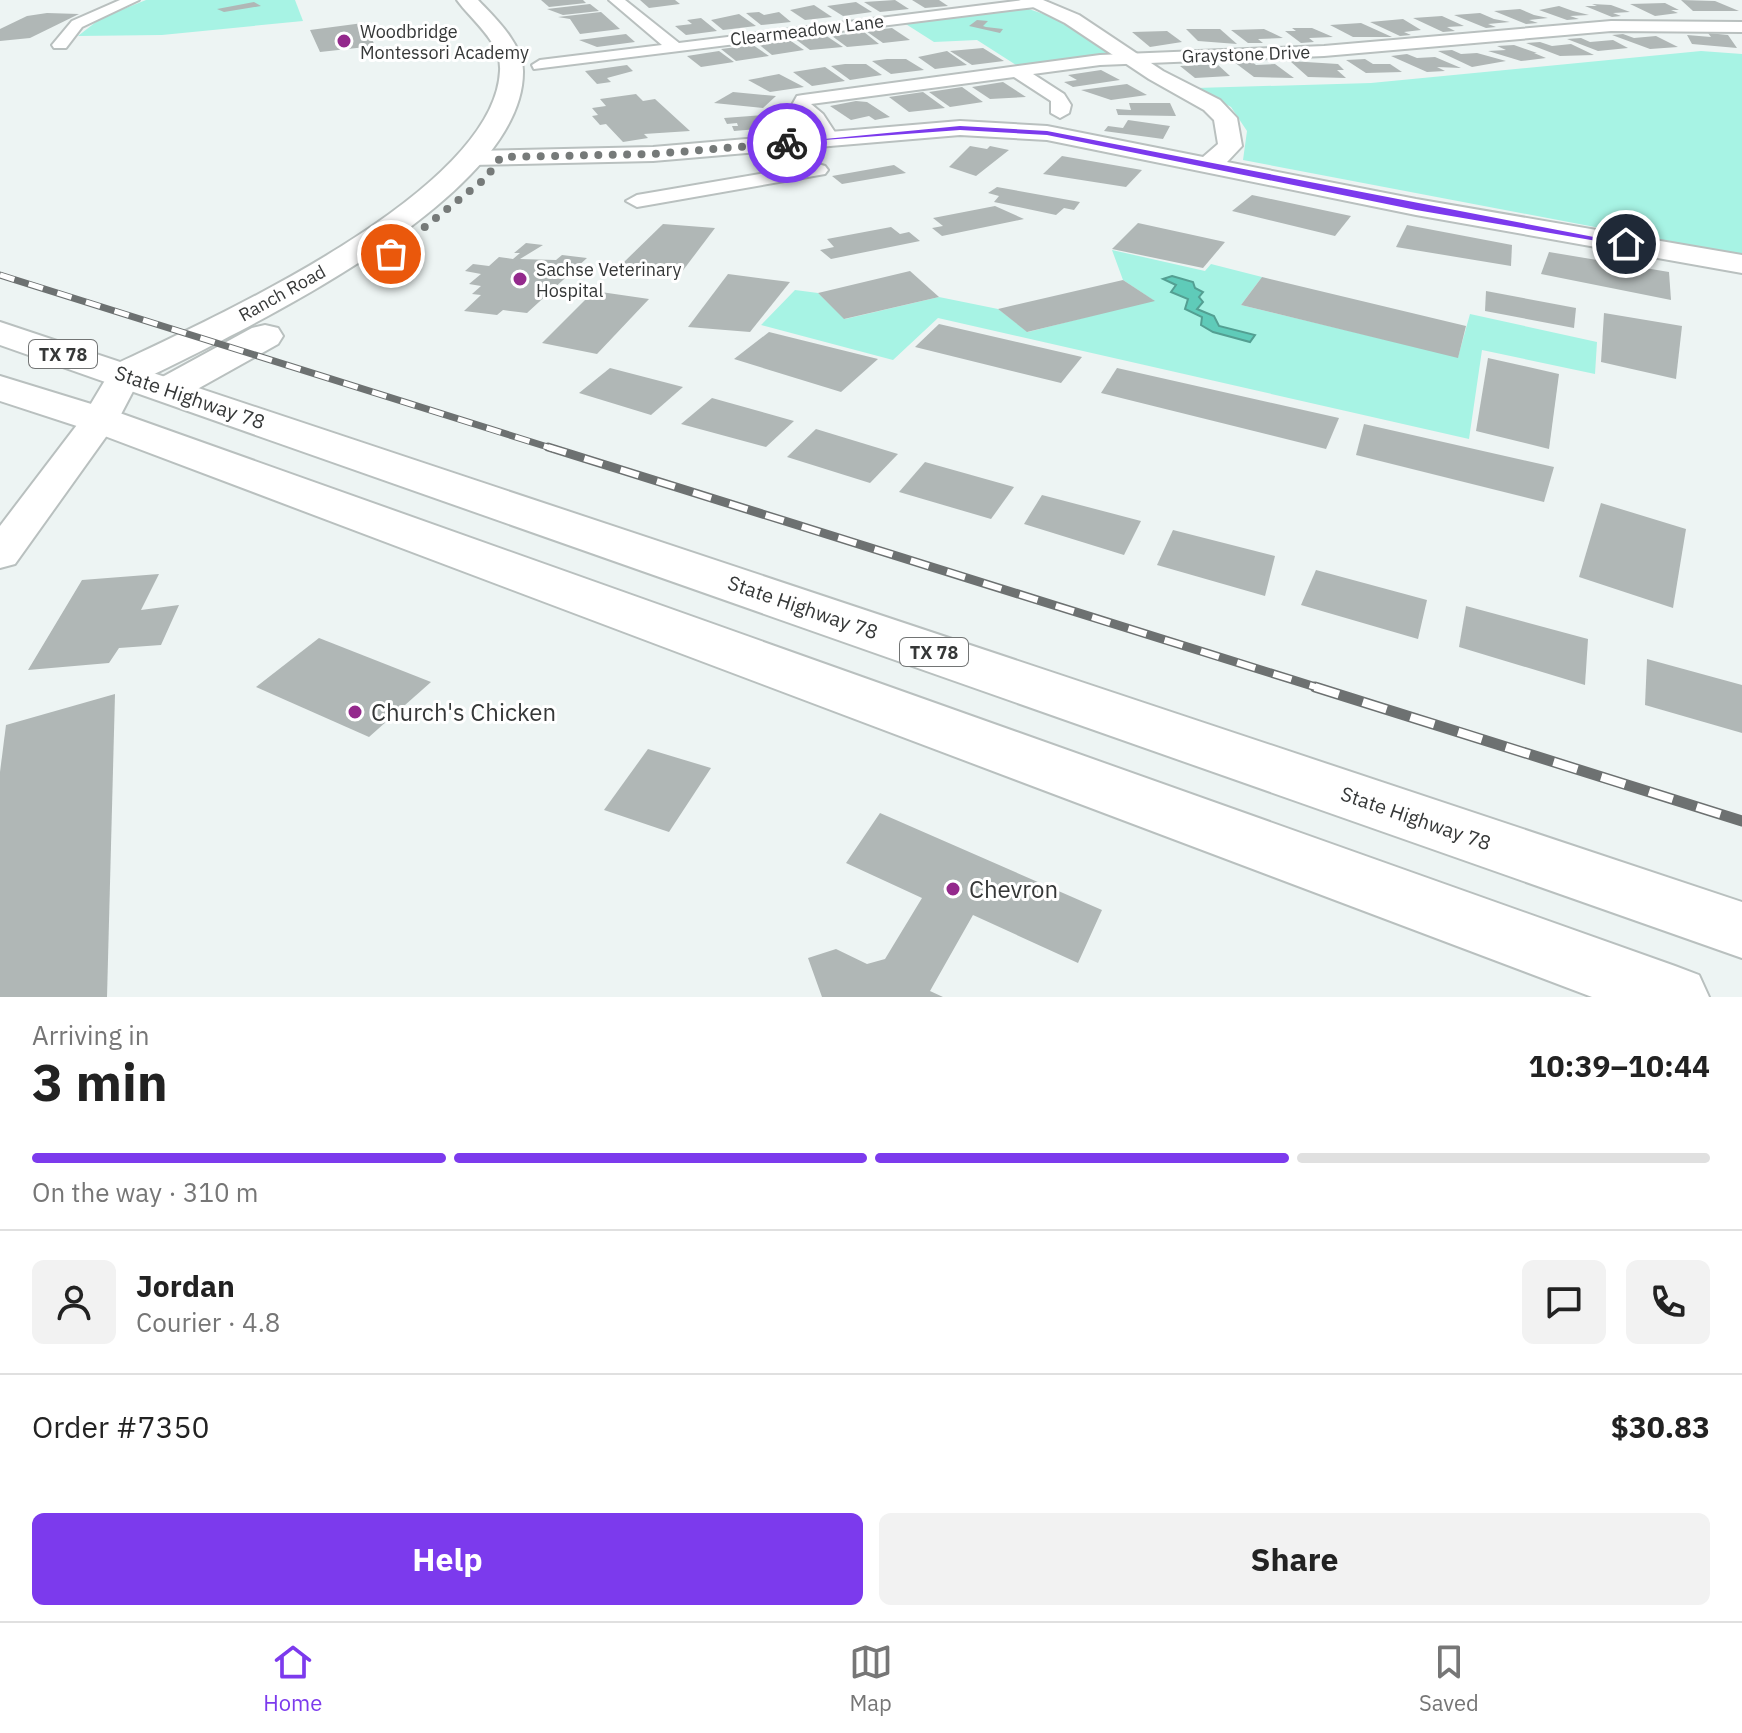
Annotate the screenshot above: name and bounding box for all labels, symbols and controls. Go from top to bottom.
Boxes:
street label: Clearmeadow Lane [729,9,885,51]
place label: Woodbridge Montessori Academy [360,20,529,64]
marker: Woodbridge Montessori Academy [335,32,353,50]
street label: Graystone Drive [1181,40,1311,68]
courier [747,103,827,183]
icon: bike [765,121,809,165]
pin [1592,210,1660,278]
pin [357,220,425,288]
icon: home [1604,222,1648,266]
icon: bag [369,232,413,276]
place label: Sachse Veterinary Hospital [536,258,681,302]
street label: Ranch Road [234,260,330,326]
marker: Sachse Veterinary Hospital [511,270,529,288]
road number: TX 78 [29,340,97,368]
street label: State Highway 78 [111,359,269,435]
street label: State Highway 78 [724,569,882,645]
road number: TX 78 [900,638,968,666]
place label: Church's Chicken [371,696,556,728]
marker: Church's Chicken [346,703,364,721]
street label: State Highway 78 [1337,780,1495,856]
place label: Chevron [969,873,1058,905]
marker: Chevron [944,880,962,898]
text: Arriving in [32,1018,149,1052]
text: 10:39–10:44 [1529,1046,1710,1085]
text: 3 min [32,1048,168,1115]
text: On the way · 310 m [32,1175,258,1209]
button: person [32,1260,116,1344]
button: chat [1522,1260,1606,1344]
button: phone [1626,1260,1710,1344]
text: Jordan [136,1266,235,1305]
text: Courier · 4.8 [136,1305,280,1339]
text: Order #7350 [32,1407,209,1446]
text: $30.83 [1611,1407,1710,1446]
button: Help [32,1513,863,1605]
button: Share [879,1513,1710,1605]
tab: Home [263,1640,322,1717]
tab: Map [849,1640,893,1717]
tab: Saved [1419,1640,1479,1717]

